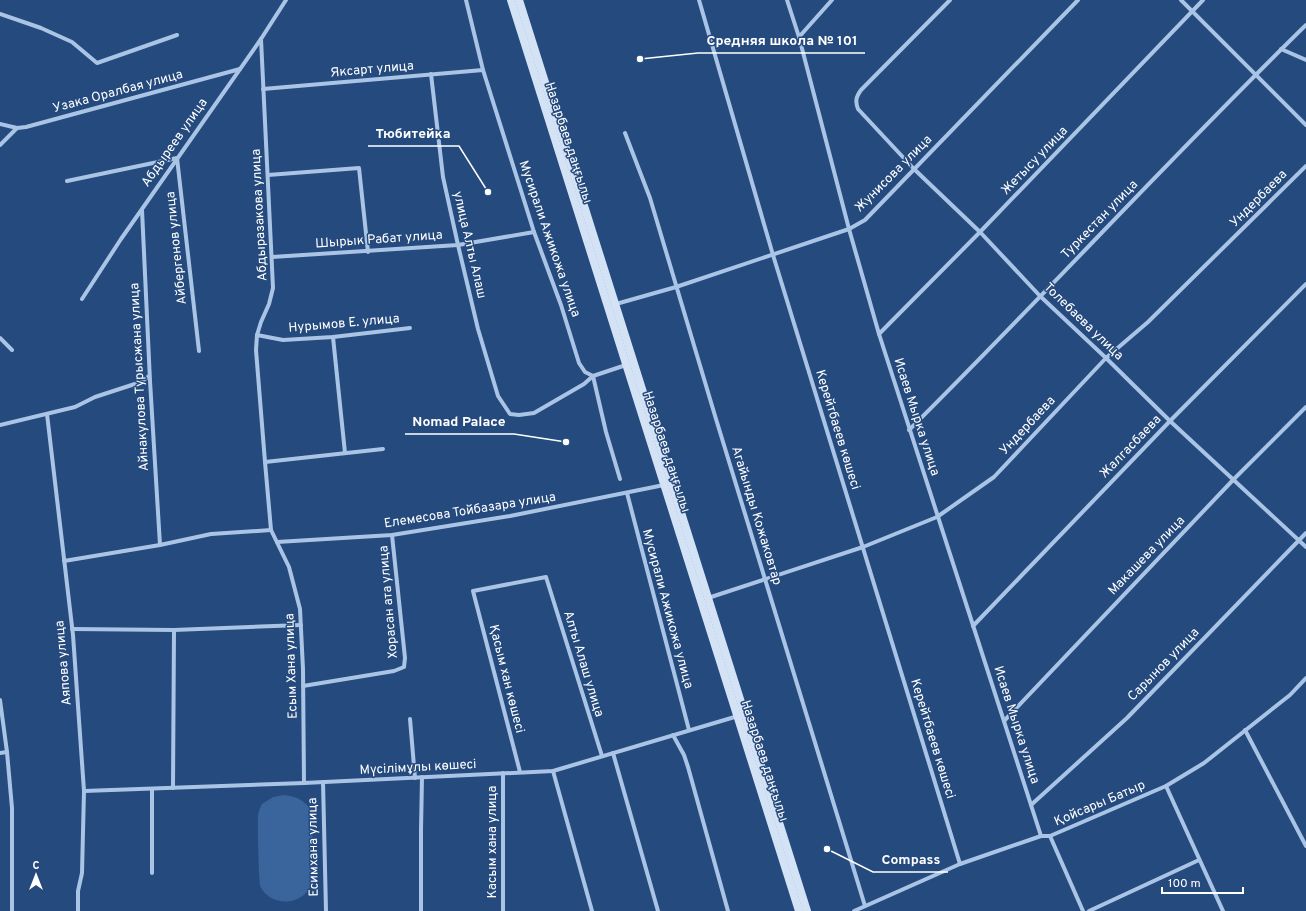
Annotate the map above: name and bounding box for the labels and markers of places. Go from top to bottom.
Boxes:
callout: Средняя школа № 101 [698,27,865,53]
callout: Тюбитейка [368,120,459,146]
callout: Nomad Palace [405,408,514,434]
callout: Compass [873,846,948,872]

